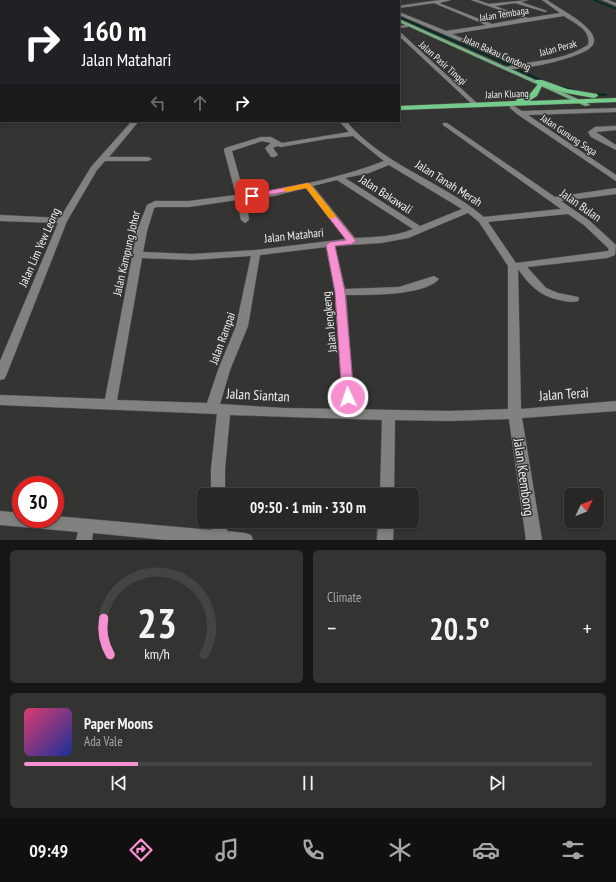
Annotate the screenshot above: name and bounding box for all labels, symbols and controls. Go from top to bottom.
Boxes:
street label: Jalan Tembaga [477,4,530,24]
text: 160 m [82,12,146,49]
icon: right [16,16,68,68]
street label: Jalan Bakau Condong [460,32,533,74]
street label: Jalan Perak [537,37,578,59]
street label: Jalan Pasir Tinggi [416,38,469,88]
text: Jalan Matahari [82,48,171,71]
street label: Jalan Kluang [484,87,529,101]
icon: left [147,92,169,114]
icon: ahead [189,92,211,114]
icon: right [231,92,253,114]
street label: Jalan Gunung Soga [538,111,600,159]
street label: Jalan Tanah Merah [412,156,485,209]
street label: Jalan Bakawali [356,171,415,217]
pin [235,179,269,213]
icon: arrive [241,185,263,207]
street label: Jalan Bulan [557,185,604,225]
street label: Jalan Lim Yew Leong [15,205,63,290]
street label: Jalan Kampung Johor [109,208,143,298]
street label: Jalan Matahari [263,224,324,246]
street label: Jalan Jengkeng [318,291,340,354]
street label: Jalan Rampai [205,310,238,367]
position arrow [327,376,369,418]
street label: Jalan Terai [538,383,589,405]
street label: Jalan Siantan [225,384,290,406]
street label: Jalan Keembong [510,436,538,517]
speed limit sign: 30 [12,476,64,528]
north arrow [564,488,604,528]
map controls [564,488,604,528]
text: 09:50 · 1 min · 330 m [250,498,366,517]
text: Climate [327,589,361,606]
text: 23 [137,595,176,648]
text: 20.5° [429,609,490,648]
text: − [327,614,336,642]
text: + [583,614,592,642]
text: km/h [144,643,169,662]
text: Paper Moons [84,714,153,733]
text: Ada Vale [84,733,123,750]
icon: previous [108,772,130,794]
icon: pause [297,772,319,794]
icon: next [486,772,508,794]
icon: directions [127,836,155,864]
icon: music [213,836,241,864]
icon: phone [299,836,327,864]
icon: climate [386,836,414,864]
icon: car [472,836,500,864]
icon: filters [559,836,587,864]
text: 09:49 [29,839,68,862]

